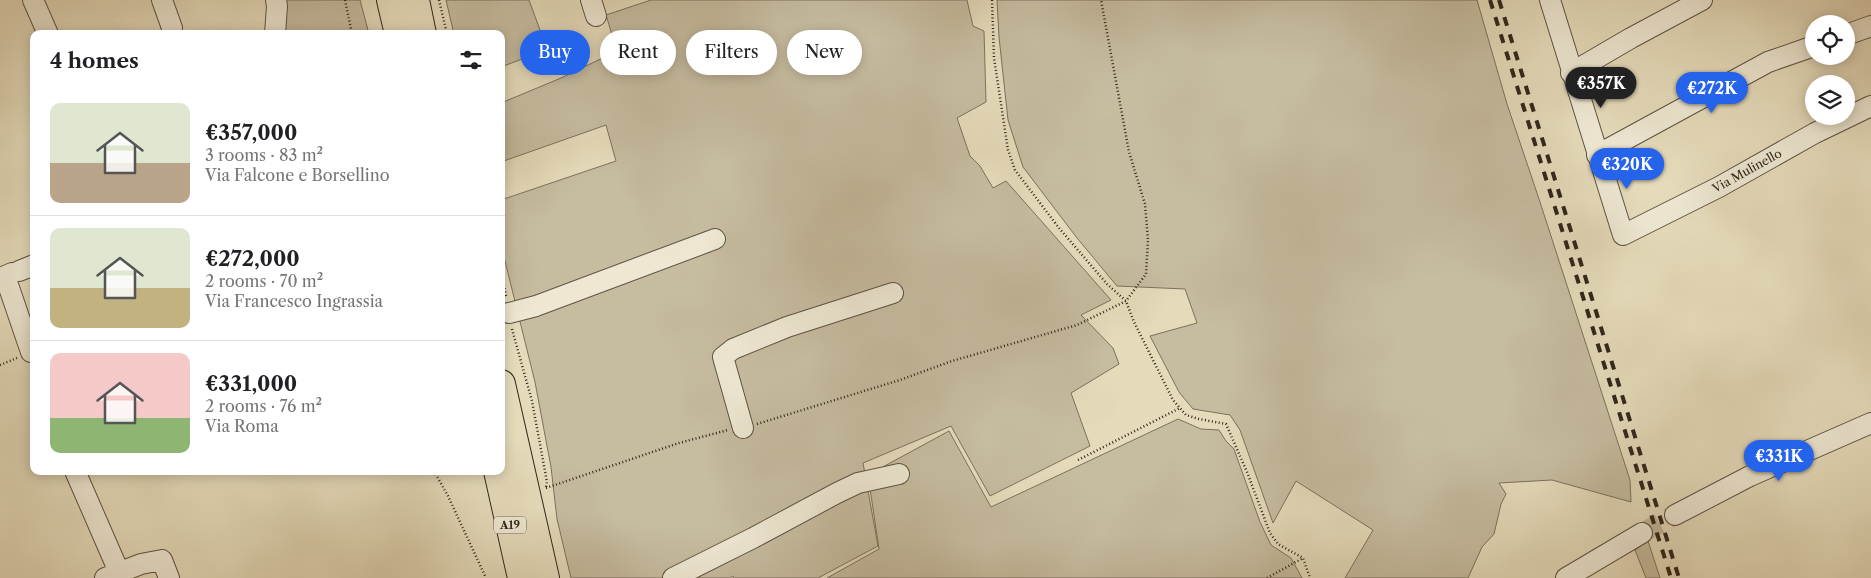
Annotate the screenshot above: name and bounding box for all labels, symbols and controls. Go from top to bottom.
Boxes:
map controls [1805,15,1855,125]
button: locate [1805,15,1855,65]
chip: Buy [520,30,590,75]
chip: Rent [600,30,676,75]
chip: Filters [686,30,777,75]
chip: New [787,30,862,75]
icon: filters [457,46,485,74]
text: 4 homes [50,48,139,73]
pin: €357K [1566,66,1636,109]
pin: €272K [1677,72,1747,114]
text: €357K [1576,73,1626,93]
button: layers [1805,75,1855,125]
text: €272K [1687,78,1737,98]
text: €357,000 [205,120,297,145]
icon: home [90,123,150,183]
text: 3 rooms · 83 m² [205,145,323,165]
street label: Via Mulinello [1709,145,1784,196]
pin: €320K [1592,148,1662,190]
text: €320K [1601,154,1653,174]
text: Via Falcone e Borsellino [205,165,389,185]
text: €272,000 [205,246,300,271]
icon: home [90,248,150,308]
text: 2 rooms · 70 m² [205,271,323,291]
text: Via Francesco Ingrassia [205,291,383,311]
text: €331,000 [205,371,297,396]
icon: home [90,373,150,433]
text: 2 rooms · 76 m² [205,396,322,416]
text: Via Roma [205,416,279,436]
pin: €331K [1744,440,1814,482]
text: €331K [1755,446,1803,466]
road number: A19 [494,516,526,534]

